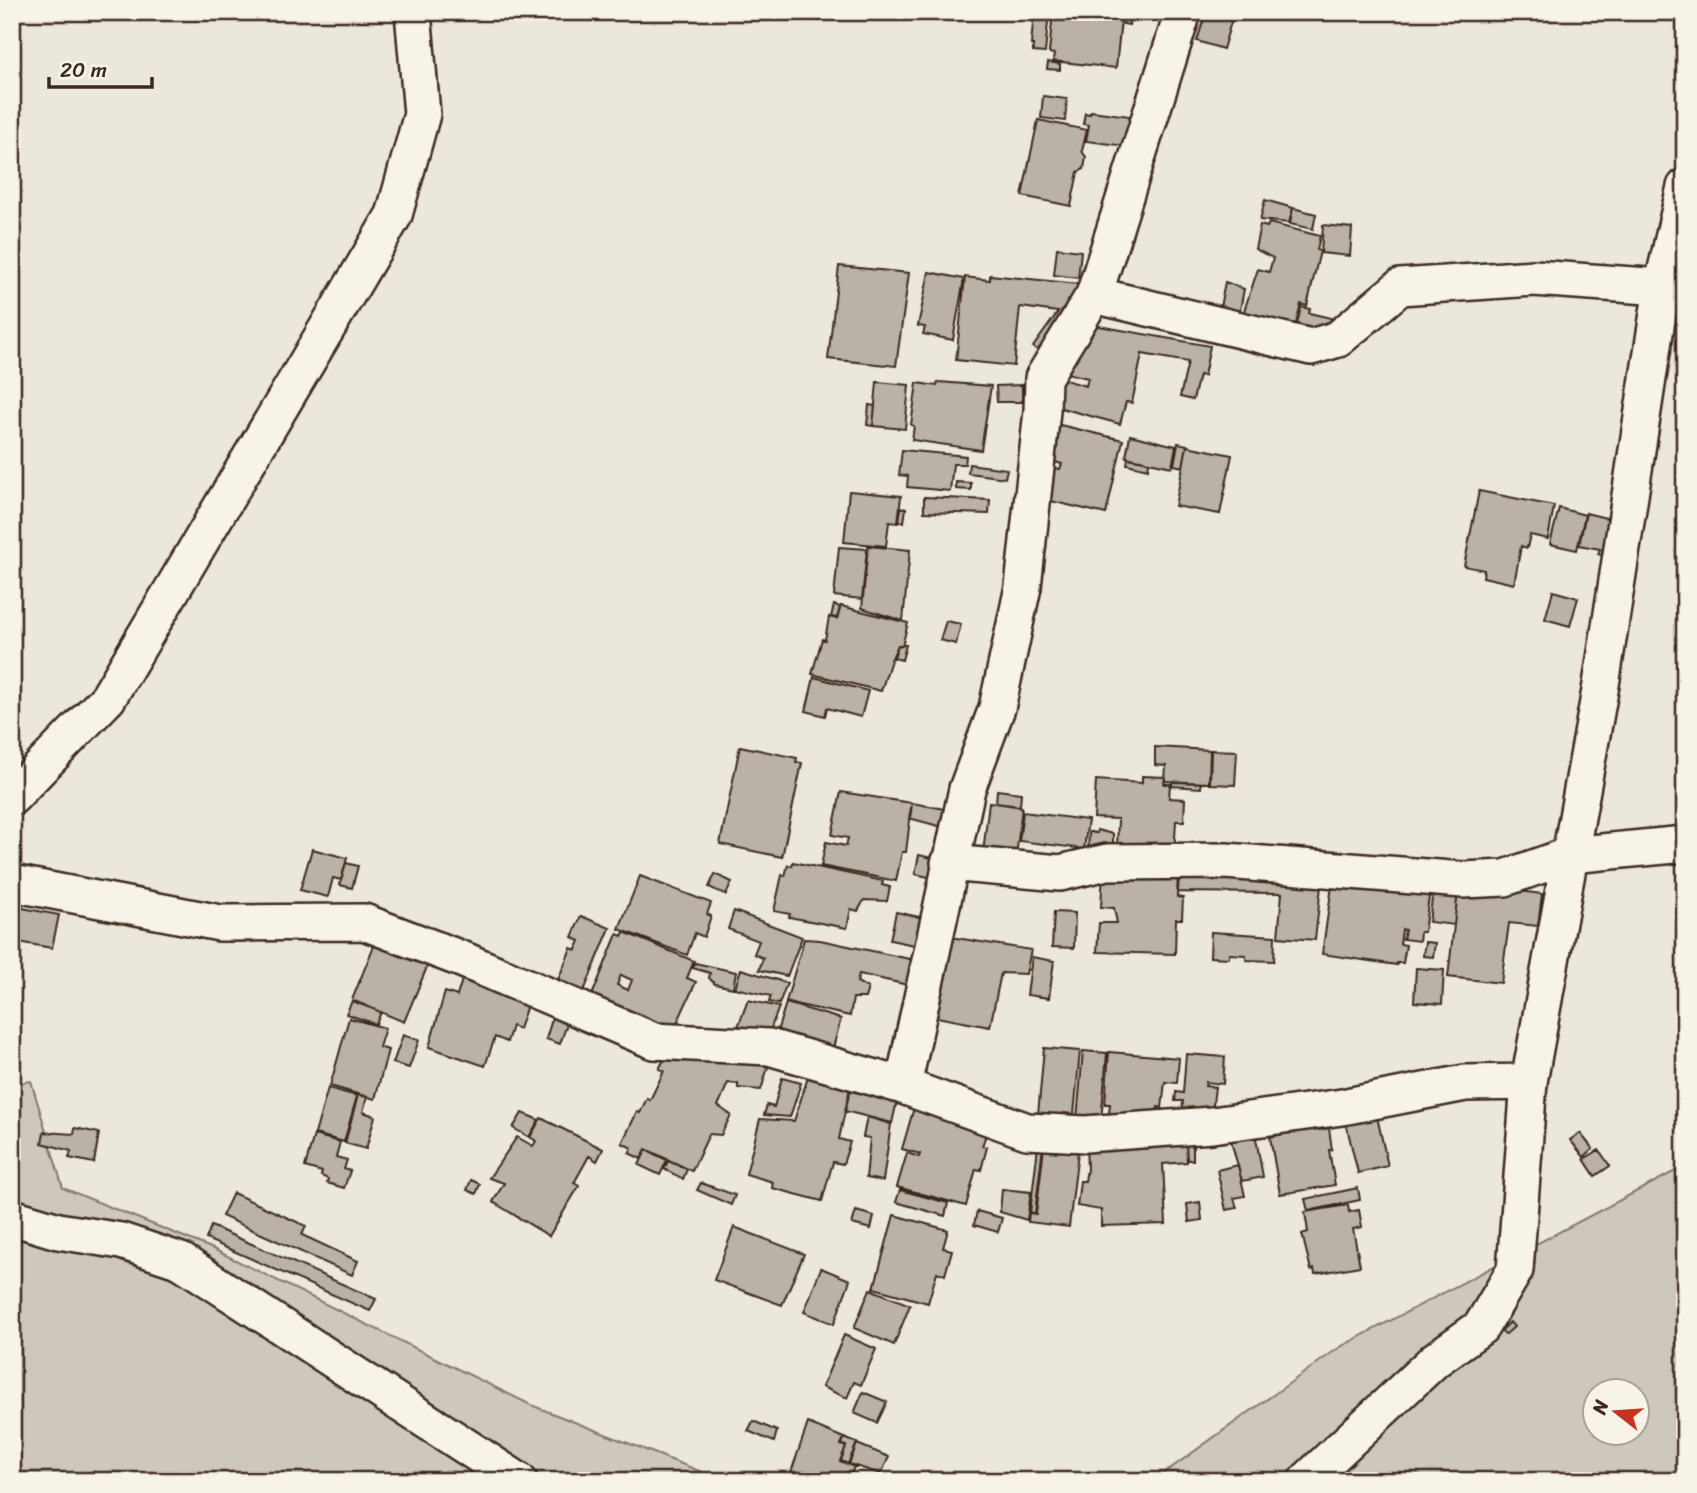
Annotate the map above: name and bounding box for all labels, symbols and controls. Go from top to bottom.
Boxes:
scale bar [49,46,152,90]
text: 20 m [60,51,107,89]
north arrow [1582,1378,1652,1448]
text: N [1582,1395,1618,1419]

